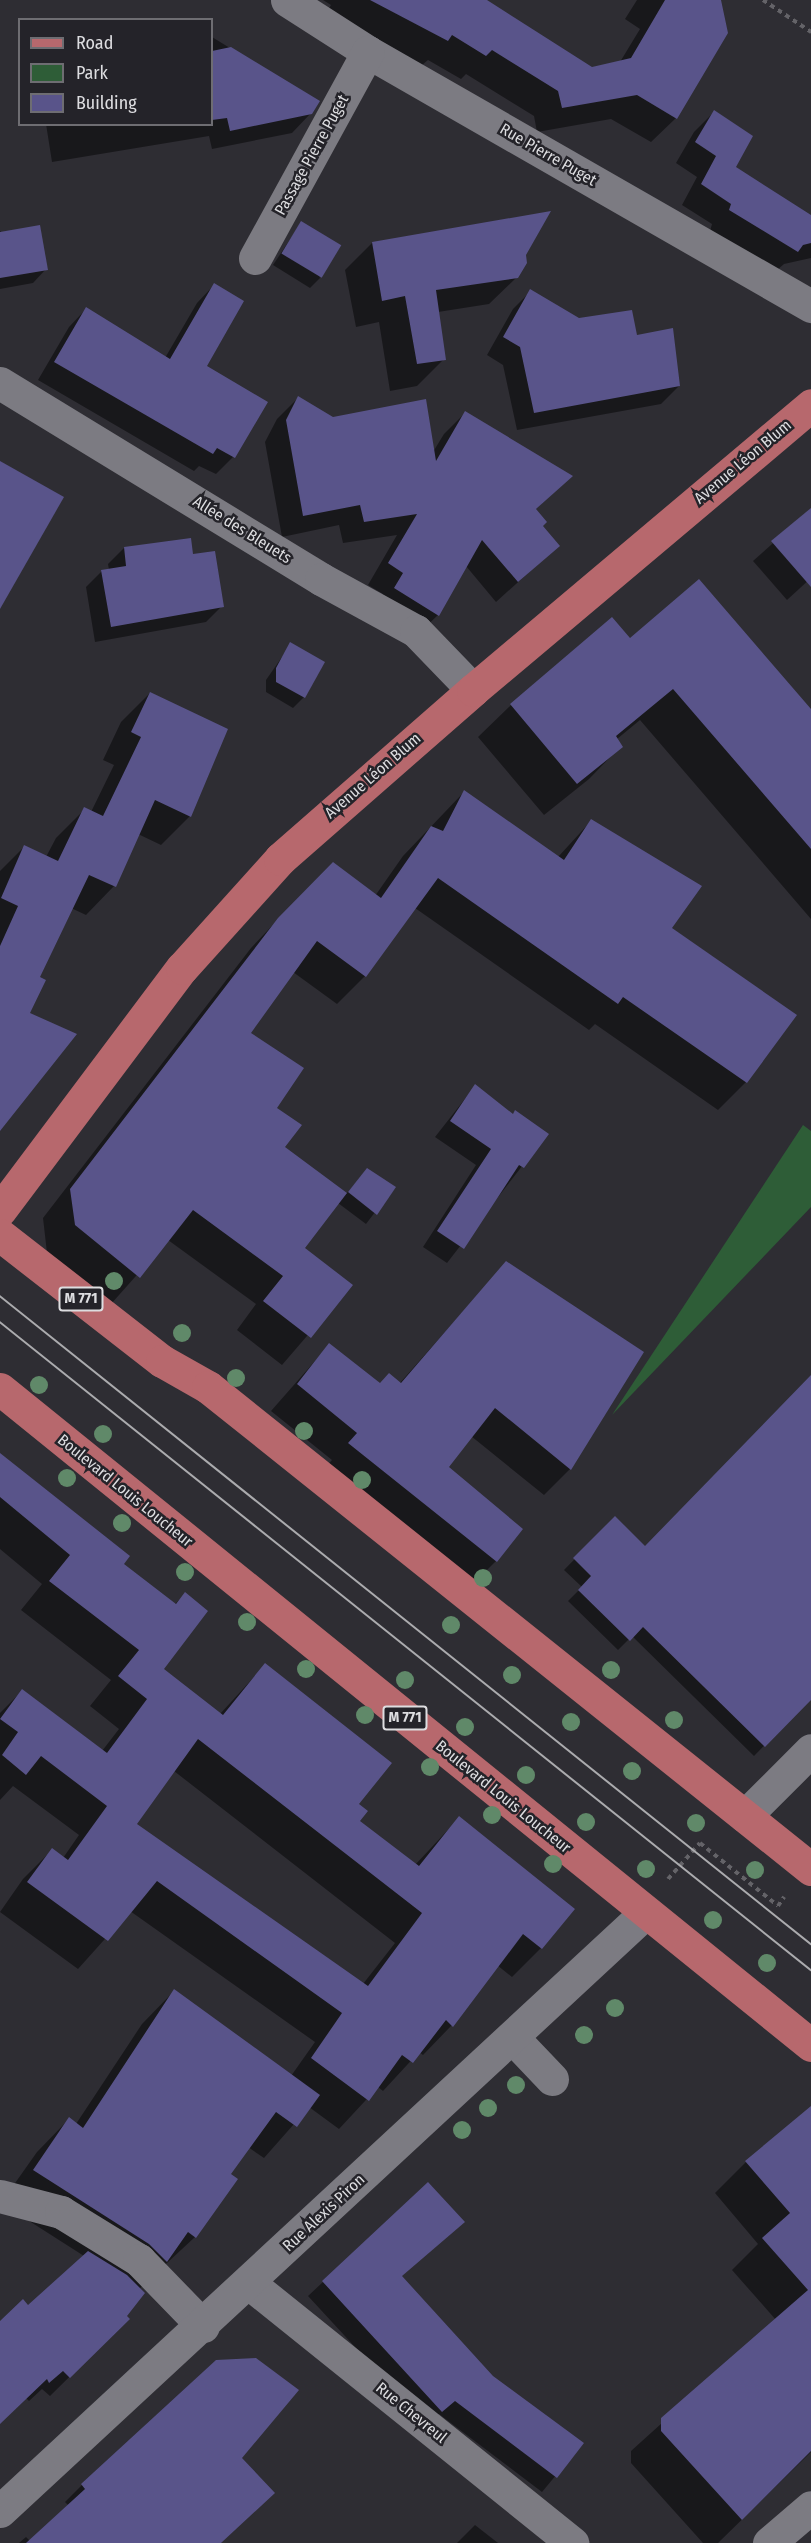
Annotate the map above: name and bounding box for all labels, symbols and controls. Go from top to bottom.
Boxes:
legend [18,18,213,126]
text: Road [76,32,113,54]
text: Park [76,62,108,84]
street label: Passage Pierre Puget [271,91,353,219]
text: Building [76,92,137,114]
street label: Rue Pierre Puget [496,120,600,190]
street label: Avenue Léon Blum [691,416,795,508]
street label: Allée des Bleuets [189,492,295,568]
street label: Avenue Léon Blum [321,729,425,823]
road number: M 771 [57,1287,105,1311]
street label: Boulevard Louis Loucheur [53,1431,197,1551]
road number: M 771 [381,1706,429,1730]
street label: Boulevard Louis Loucheur [431,1737,575,1857]
street label: Rue Alexis Piron [279,2170,369,2256]
street label: Rue Chevreul [372,2379,450,2447]

